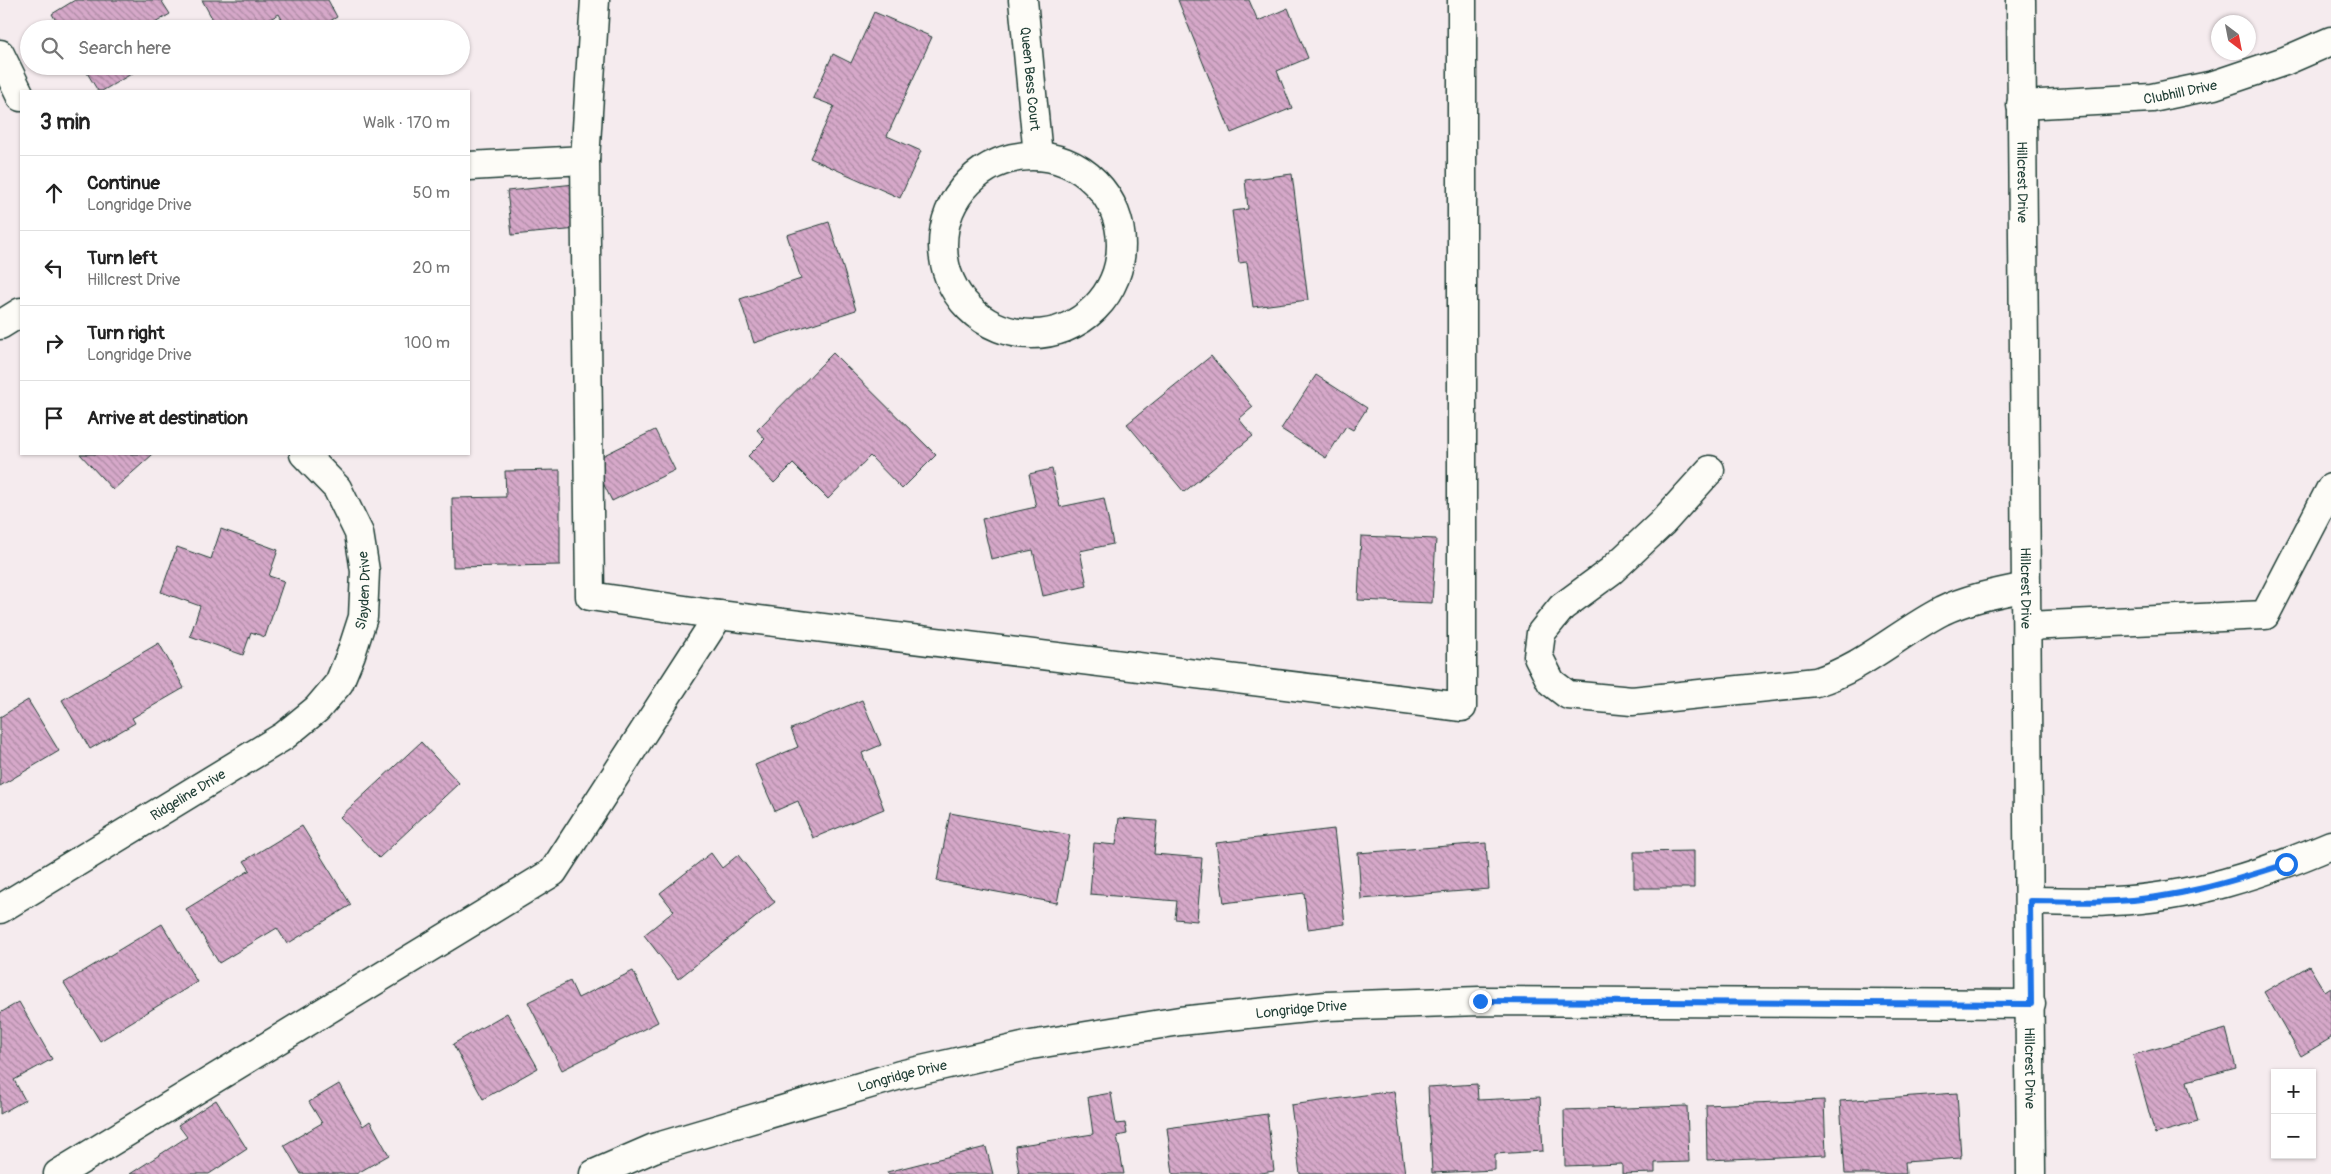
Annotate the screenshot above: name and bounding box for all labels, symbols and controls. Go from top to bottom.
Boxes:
north arrow [2211,15,2256,60]
search box [20,20,470,75]
street label: Queen Bess Court [1017,26,1044,132]
icon: search [38,34,66,62]
text: Search here [78,36,171,60]
street label: Clubhill Drive [2143,77,2219,107]
text: 3 min [40,109,90,136]
text: Walk · 170 m [363,113,450,133]
street label: Hillcrest Drive [2013,141,2031,223]
text: Continue [87,171,160,195]
icon: ahead [40,179,68,207]
text: 50 m [413,183,450,203]
text: Longridge Drive [87,195,191,215]
text: Turn left [87,246,157,270]
icon: left [40,254,68,282]
text: 20 m [412,258,450,278]
text: Hillcrest Drive [87,270,180,290]
text: Turn right [87,321,165,345]
icon: right [40,329,68,357]
text: 100 m [404,333,450,353]
text: Longridge Drive [87,345,191,365]
icon: arrive [40,404,68,432]
text: Arrive at destination [87,406,248,430]
street label: Hillcrest Drive [2017,547,2034,629]
street label: Slayden Drive [351,550,374,632]
street label: Ridgeline Drive [147,766,229,824]
route start [2275,853,2298,876]
route end [1469,990,1492,1013]
street label: Longridge Drive [1255,997,1347,1022]
street label: Hillcrest Drive [2021,1027,2038,1109]
street label: Longridge Drive [856,1057,949,1096]
map controls [2271,1069,2316,1159]
button: + [2271,1069,2316,1114]
button: − [2271,1114,2316,1159]

